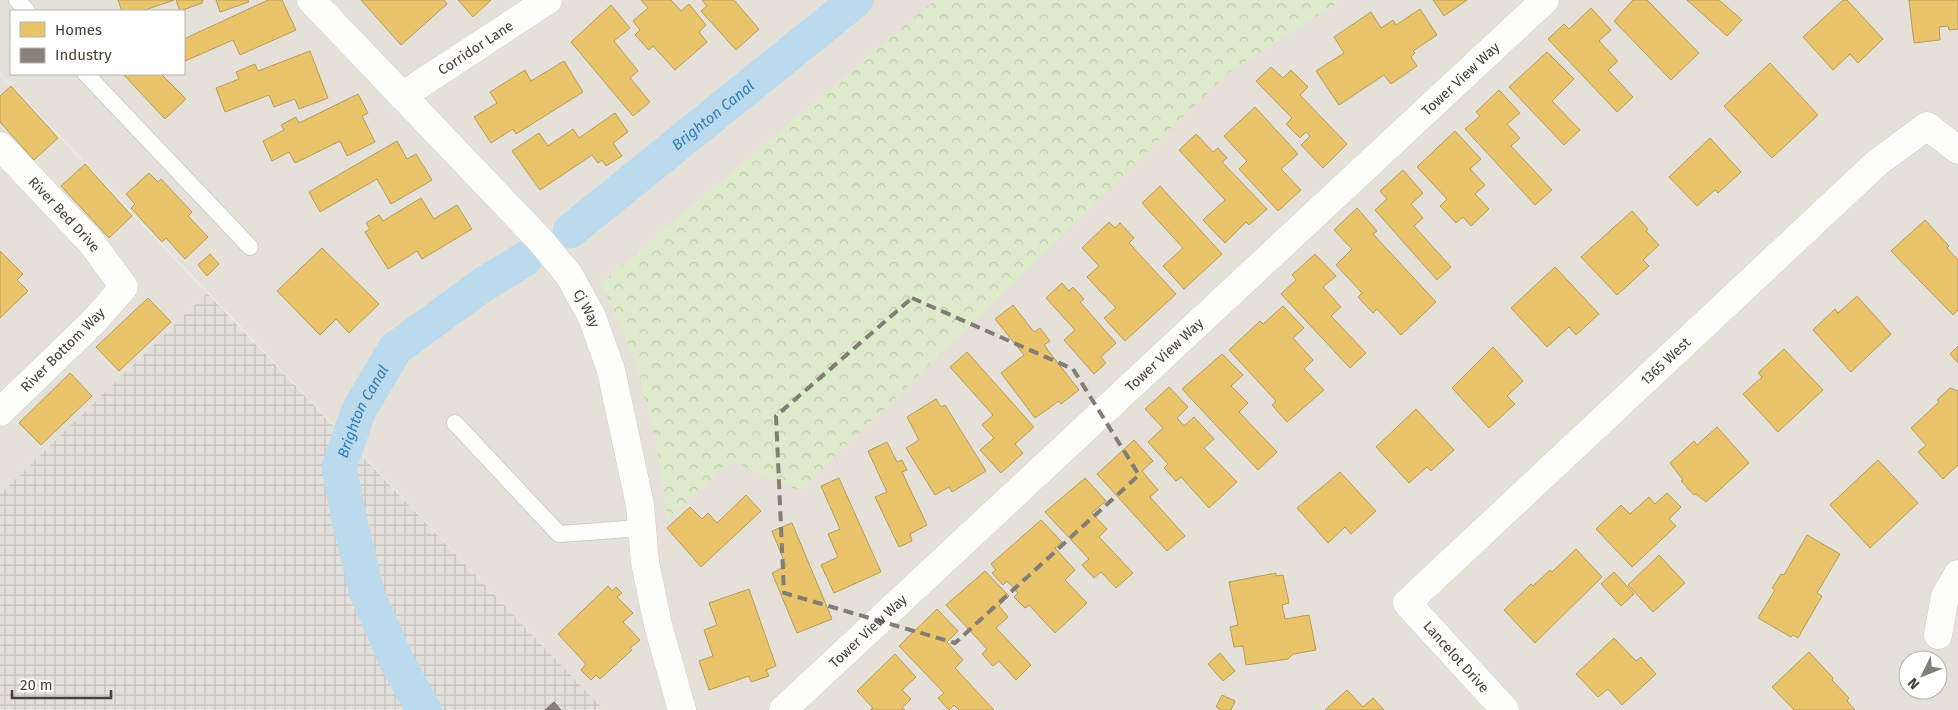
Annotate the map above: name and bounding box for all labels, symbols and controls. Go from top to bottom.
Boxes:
legend [10,10,185,75]
street label: Corridor Lane [435,17,516,79]
text: Homes [55,21,102,39]
street label: Tower View Way [1418,38,1503,119]
text: Industry [55,46,112,64]
water label: Brighton Canal [668,77,758,154]
street label: River Bed Drive [25,173,104,255]
street label: Cj Way [570,286,604,330]
street label: River Bottom Way [17,304,109,396]
street label: Tower View Way [1122,314,1207,395]
street label: 1365 West [1637,333,1694,388]
water label: Brighton Canal [334,362,392,460]
street label: Tower View Way [825,591,910,671]
street label: Lancelot Drive [1419,618,1493,696]
north arrow [1898,650,1948,700]
scale bar [12,668,111,700]
text: N [1904,674,1923,693]
text: 20 m [20,676,53,694]

